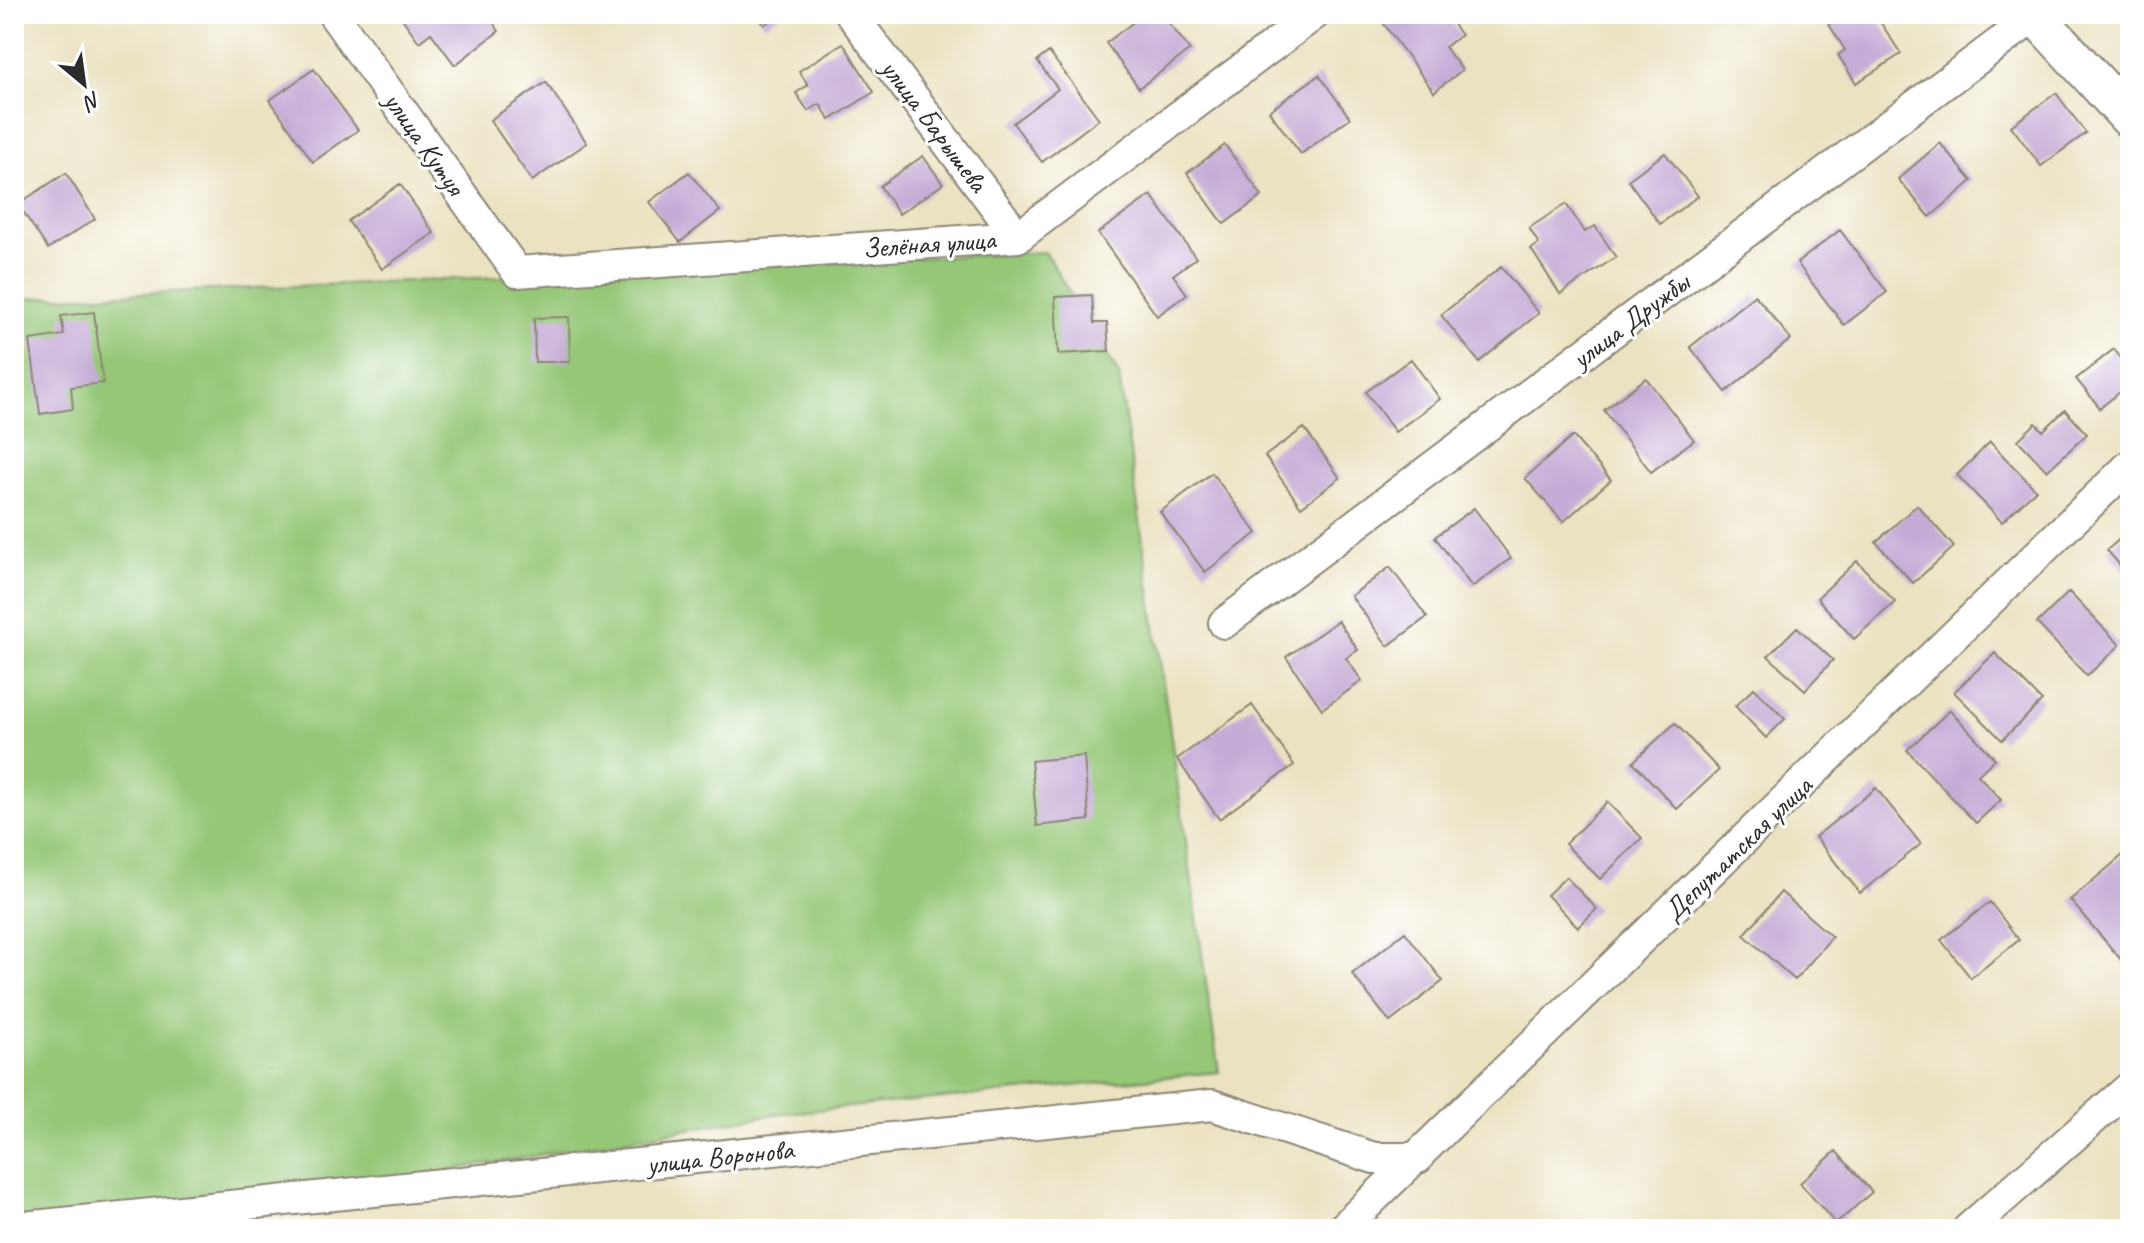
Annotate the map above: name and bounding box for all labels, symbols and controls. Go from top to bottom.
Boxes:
north arrow [44,44,124,124]
street label: улица Барышева [872,50,997,200]
street label: улица Кутуя [375,83,474,204]
text: N [78,85,106,118]
street label: Зелёная улица [861,221,998,266]
street label: улица Дружбы [1563,263,1698,377]
street label: Депутатская улица [1655,767,1820,928]
street label: улица Воронова [643,1131,797,1182]

